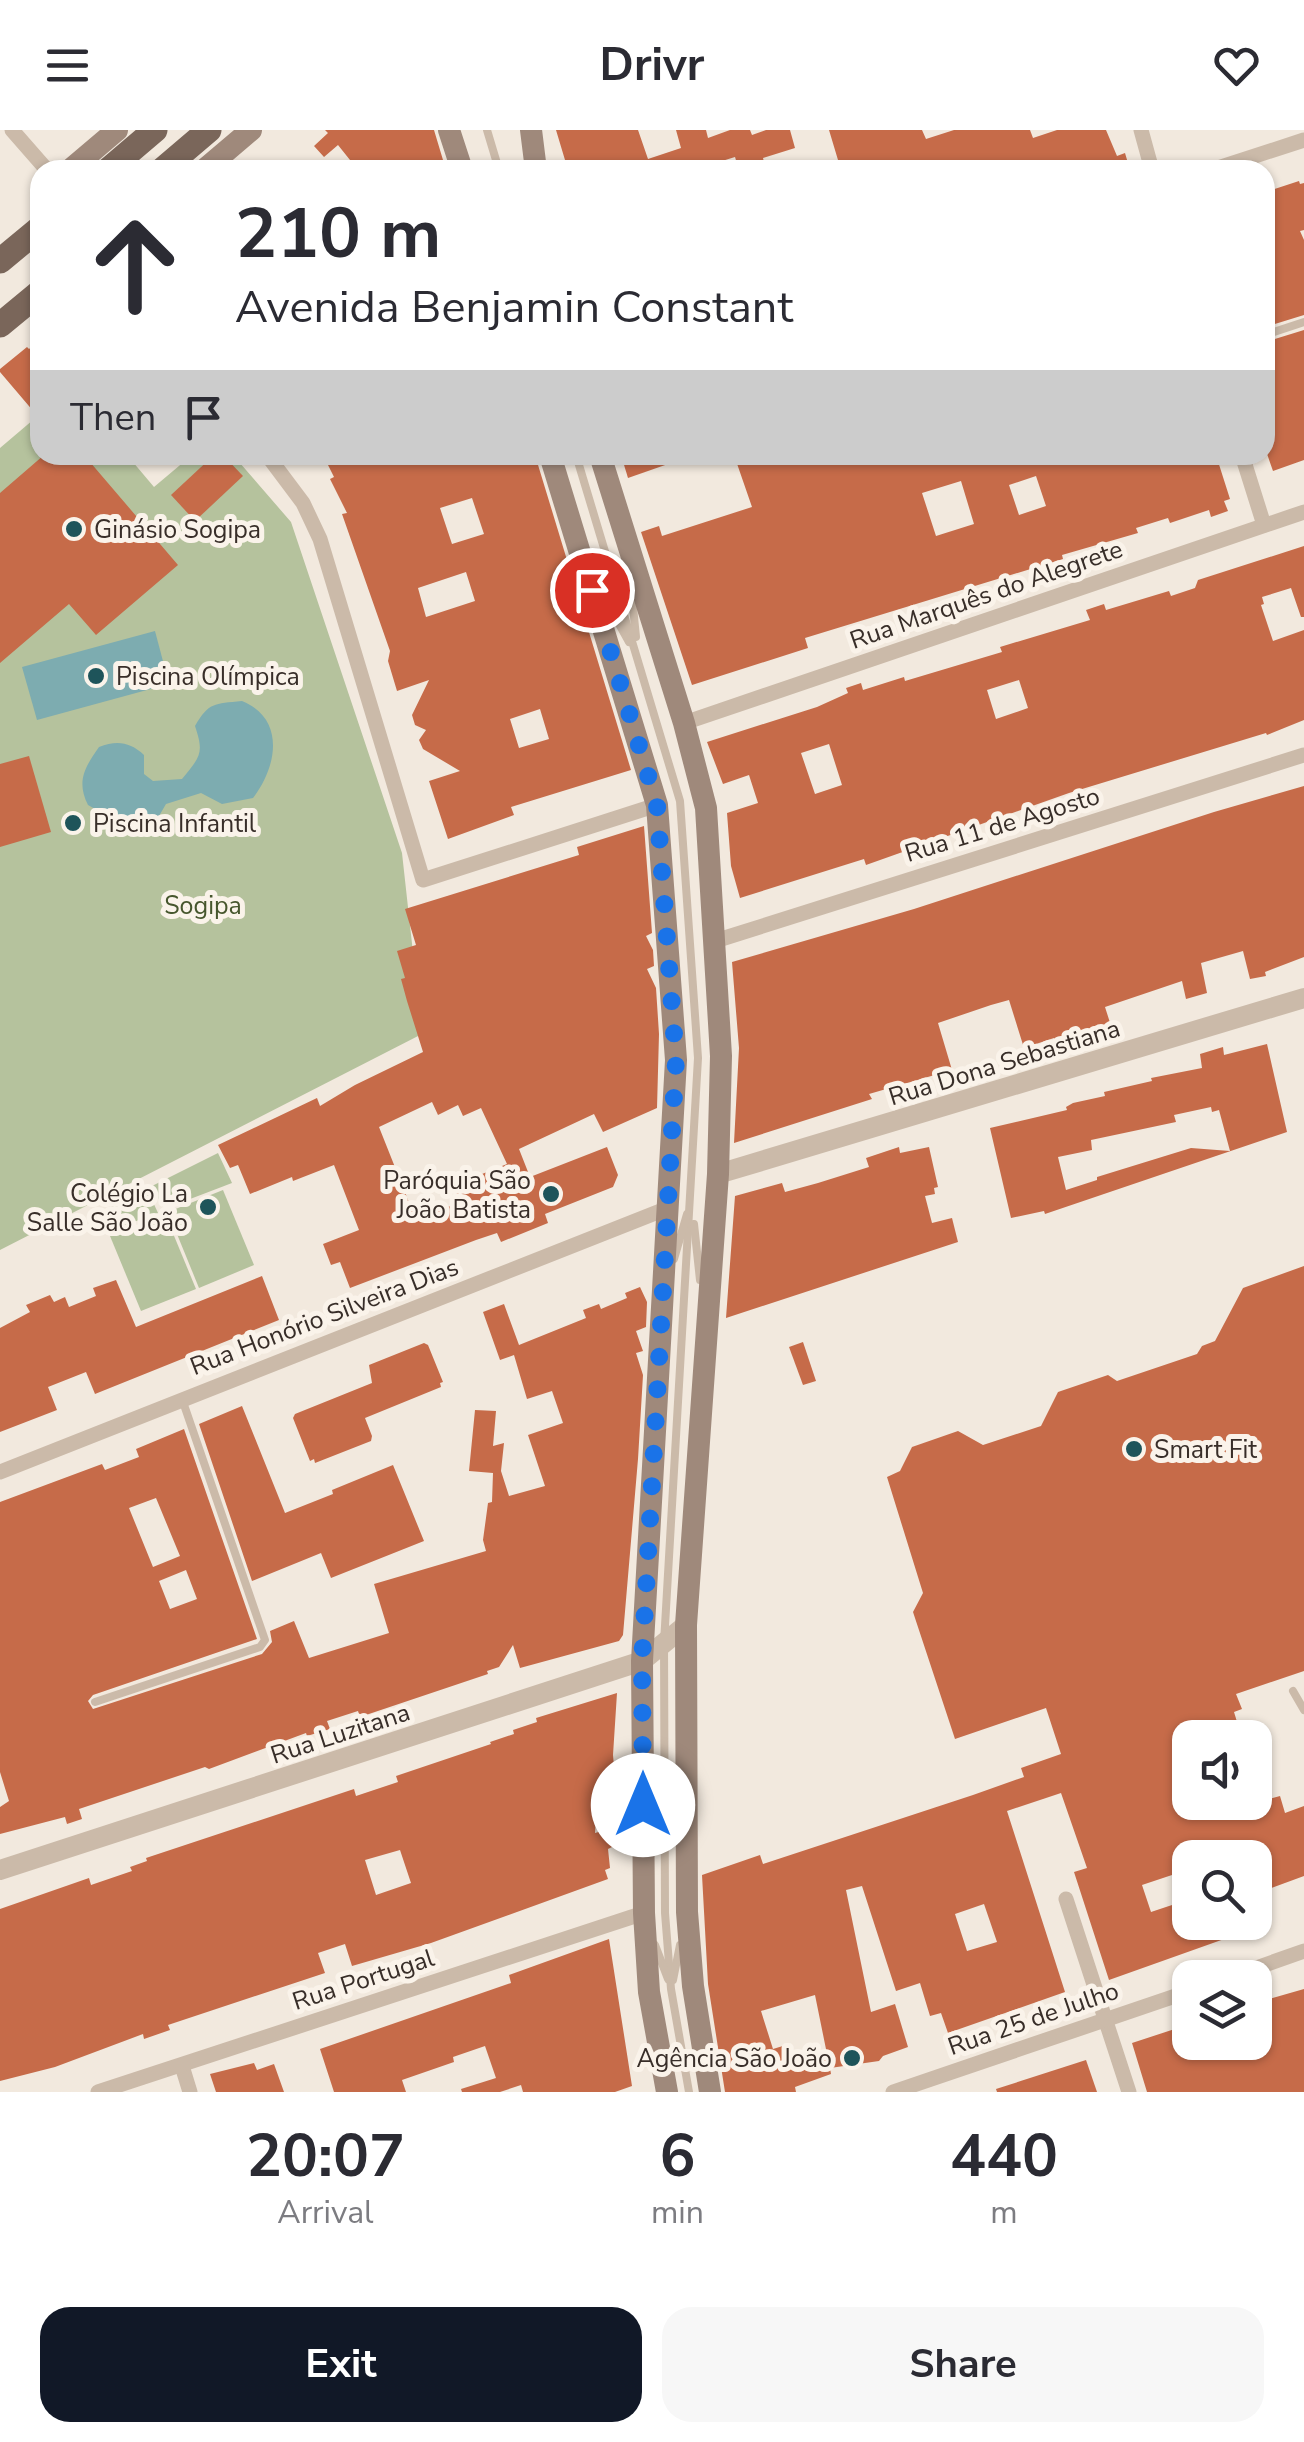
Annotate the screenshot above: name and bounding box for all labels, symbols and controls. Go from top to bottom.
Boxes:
text: Drivr [600,35,704,96]
icon: menu [40,38,95,93]
icon: heart [1209,38,1264,93]
text: 210 m [235,186,441,282]
icon: ahead [70,200,200,330]
text: Avenida Benjamin Constant [235,277,793,338]
icon: arrive [176,390,231,445]
text: Then [70,392,156,443]
place label: Ginásio Sogipa [94,513,261,547]
marker: Ginásio Sogipa [63,518,85,540]
street label: Rua Marquês do Alegrete [845,532,1127,658]
pin [550,548,635,633]
icon: arrive [565,563,620,618]
place label: Piscina Olímpica [116,660,300,694]
marker: Piscina Olímpica [85,665,107,687]
street label: Rua 11 de Agosto [901,779,1104,871]
place label: Piscina Infantil [93,807,257,841]
marker: Piscina Infantil [62,812,84,834]
park label: Sogipa [164,889,242,923]
street label: Rua Dona Sebastiana [884,1012,1124,1114]
place label: Paróquia São João Batista [383,1164,531,1227]
place label: Colégio La Salle São João [27,1177,188,1240]
marker: Paróquia São João Batista [540,1183,562,1205]
marker: Colégio La Salle São João [197,1196,219,1218]
street label: Rua Honório Silveira Dias [185,1250,463,1384]
place label: Smart Fit [1154,1433,1257,1467]
marker: Smart Fit [1123,1438,1145,1460]
street label: Rua Luzitana [266,1695,414,1772]
map controls [1172,1720,1272,2060]
button: sound [1172,1720,1272,1820]
position arrow [591,1753,695,1857]
button: search [1172,1840,1272,1940]
street label: Rua Portugal [288,1941,439,2019]
button: layers [1172,1960,1272,2060]
street label: Rua 25 de Julho [943,1974,1123,2064]
place label: Agência São João [637,2042,832,2076]
marker: Agência São João [841,2047,863,2069]
text: 20:07 [246,2115,405,2197]
text: 6 [659,2115,695,2197]
text: 440 [950,2115,1058,2197]
text: Arrival [277,2191,374,2234]
text: min [651,2191,704,2234]
text: m [990,2191,1018,2234]
button: Exit [40,2307,642,2422]
button: Share [662,2307,1264,2422]

